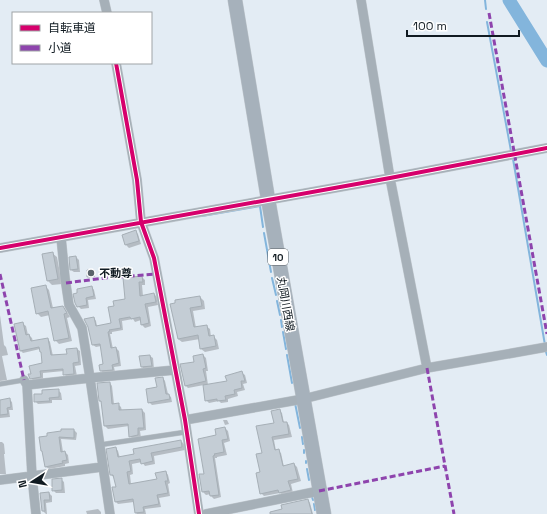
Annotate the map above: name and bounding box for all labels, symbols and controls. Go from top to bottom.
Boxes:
legend [12,12,152,64]
scale bar [407,12,519,38]
text: 100 m [413,18,447,34]
text: 自転車道 [48,20,96,36]
text: 小道 [48,40,72,56]
road number: 10 [268,249,288,265]
place label: 不動尊 [99,266,132,280]
marker: 不動尊 [86,268,96,278]
street label: 丸岡川西線 [274,276,298,332]
north arrow [12,462,52,502]
text: N [15,479,30,489]

